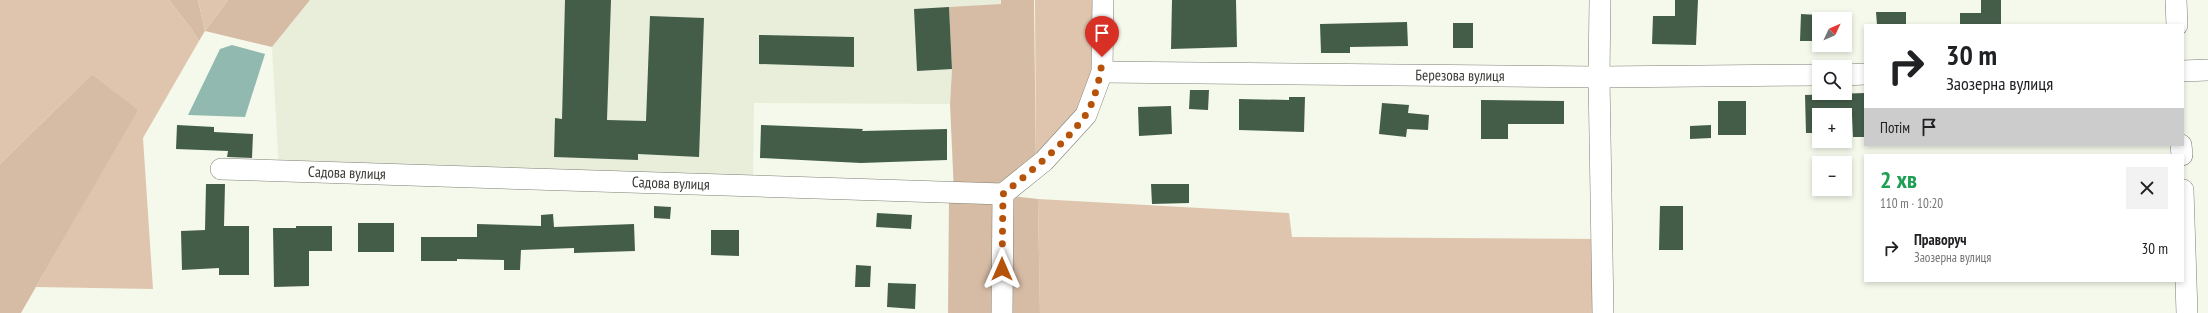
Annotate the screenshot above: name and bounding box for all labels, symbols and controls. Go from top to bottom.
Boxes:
north arrow [1812,12,1852,52]
map controls [1812,12,1852,196]
pin [1085,16,1119,57]
icon: arrive [1091,22,1113,44]
text: 30 m [1946,36,1997,73]
icon: right [1880,40,1932,92]
button: search [1812,60,1852,100]
street label: Березова вулиця [1415,65,1505,85]
text: Заозерна вулиця [1946,72,2053,95]
button: + [1812,108,1852,148]
icon: arrive [1918,116,1940,138]
text: Потім [1880,118,1910,137]
button: − [1812,156,1852,196]
street label: Садова вулиця [308,162,386,183]
text: 2 хв [1880,164,1917,195]
button: close [2126,167,2168,209]
street label: Садова вулиця [632,172,710,194]
text: 110 m · 10:20 [1880,195,1943,212]
text: Праворуч [1914,230,1967,249]
icon: right [1880,237,1902,259]
text: 30 m [2142,239,2168,258]
position arrow [981,248,1023,290]
text: Заозерна вулиця [1914,249,1991,266]

